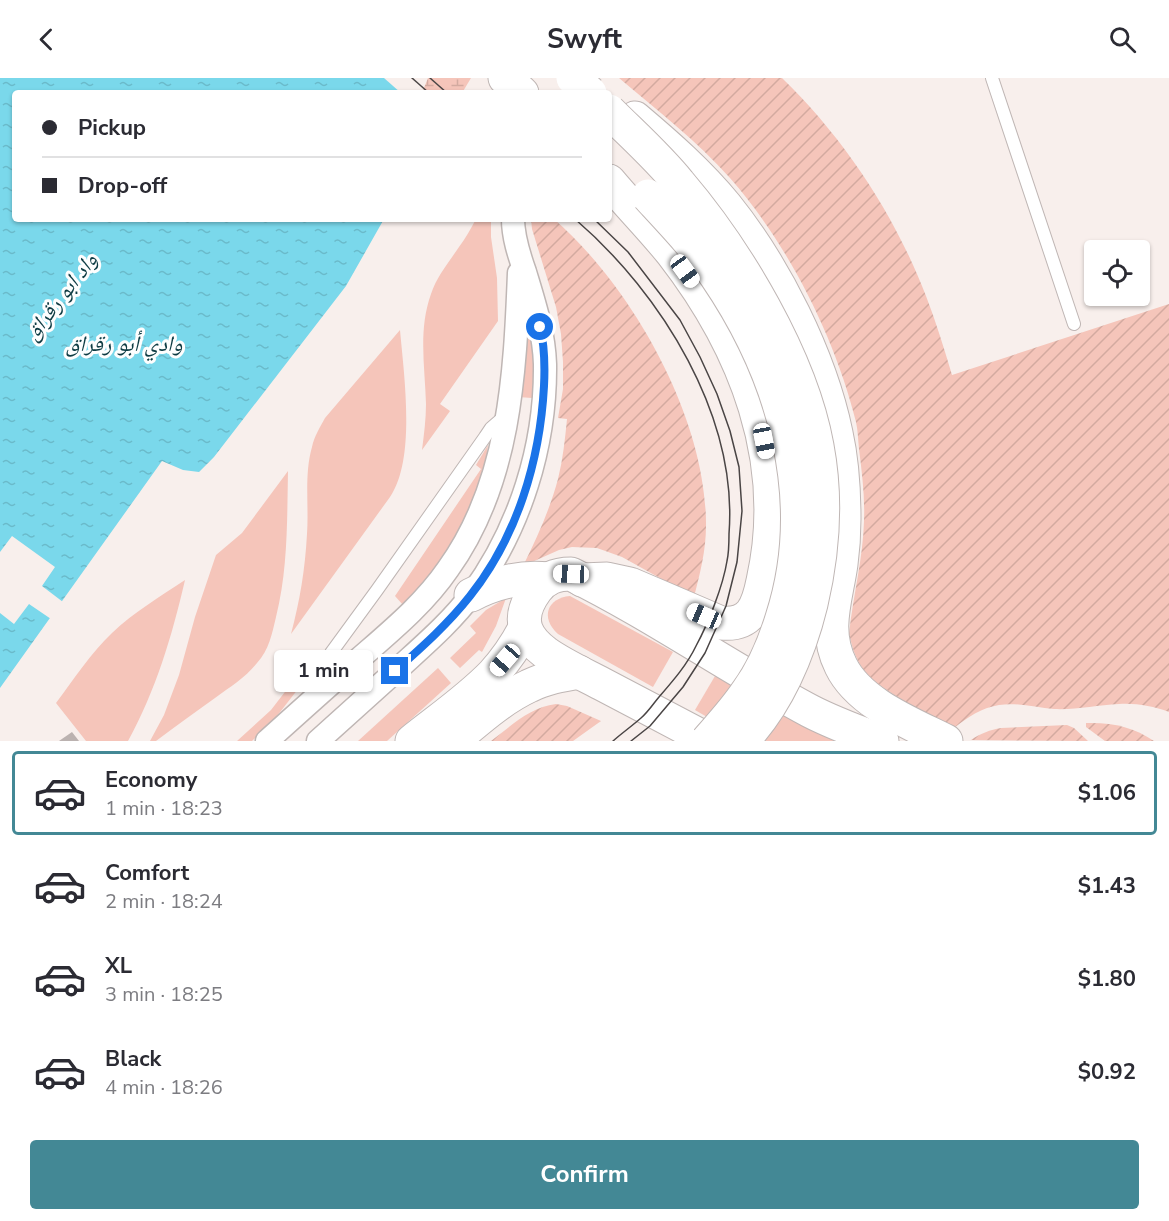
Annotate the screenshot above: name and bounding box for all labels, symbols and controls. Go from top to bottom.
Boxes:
text: Swyft [547,21,622,58]
icon: back [30,23,63,56]
icon: search [1106,23,1139,56]
text: Pickup [78,113,146,143]
text: Drop-off [78,171,167,201]
map controls [1084,240,1150,306]
button: locate [1084,240,1150,306]
water label: واد ابو رقراق [17,247,105,347]
car [667,251,703,291]
route start [526,313,553,340]
water label: وادي أبو رقراق [65,329,183,361]
car [752,422,776,460]
car [553,564,589,584]
car [684,601,724,631]
car [486,641,524,679]
callout: 1 min [275,650,374,692]
text: 1 min [298,657,349,684]
route end [381,657,408,684]
text: Economy [105,765,197,795]
icon: car [33,766,87,820]
text: $1.06 [1078,778,1136,808]
text: 1 min · 18:23 [105,795,223,822]
text: Comfort [105,858,189,888]
icon: car [33,859,87,913]
text: $1.43 [1078,871,1136,901]
text: 2 min · 18:24 [105,888,223,915]
text: XL [105,951,132,981]
icon: car [33,952,87,1006]
text: $1.80 [1078,964,1136,994]
text: 3 min · 18:25 [105,981,223,1008]
text: Black [105,1044,161,1074]
icon: car [33,1045,87,1099]
text: $0.92 [1078,1057,1136,1087]
text: 4 min · 18:26 [105,1074,223,1101]
button: Confirm [30,1140,1139,1209]

